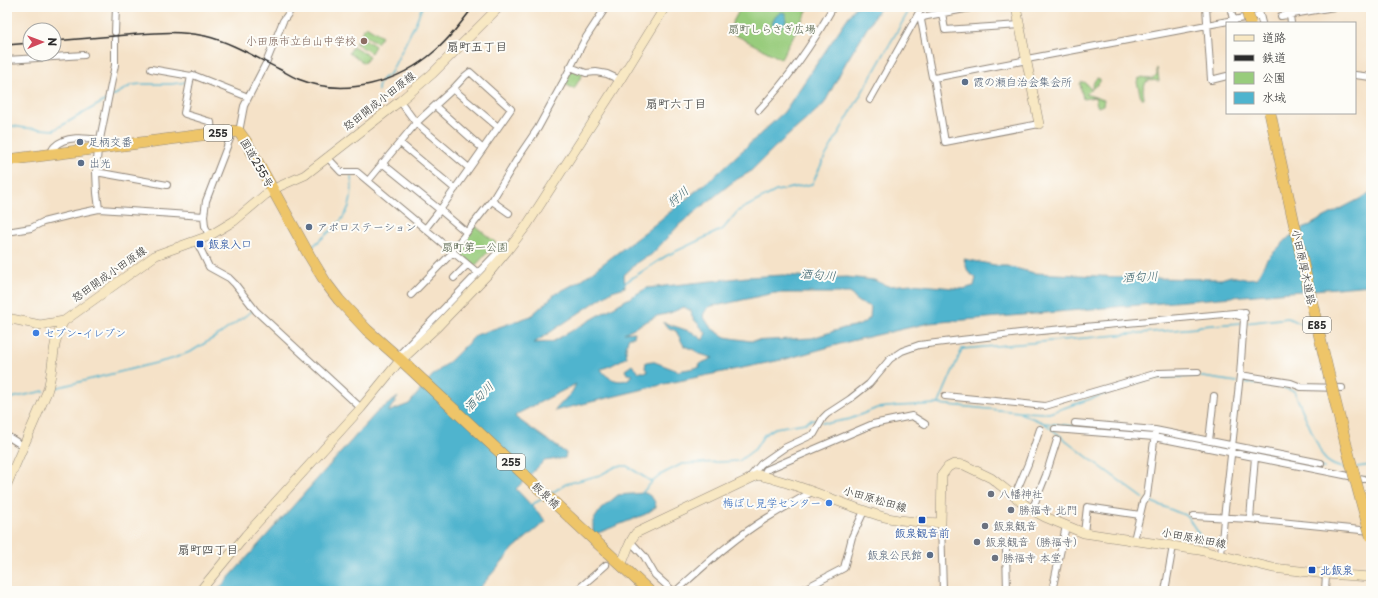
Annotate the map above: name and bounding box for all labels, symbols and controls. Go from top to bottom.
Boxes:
park label: 扇町しらさぎ広場 [728,20,816,37]
north arrow [22,22,62,62]
legend [1226,22,1356,114]
text: 道路 [1262,28,1286,46]
place label: 小田原市立白山中学校 [246,32,356,49]
marker: 小田原市立白山中学校 [359,36,369,46]
text: N [44,37,61,47]
district label: 扇町五丁目 [447,37,507,55]
text: 鉄道 [1262,48,1286,66]
street label: 怒田開成小田原線 [339,67,419,134]
text: 公園 [1262,68,1286,86]
place label: 霞の瀬自治会集会所 [973,73,1072,90]
marker: 霞の瀬自治会集会所 [960,77,970,87]
text: 水域 [1262,88,1286,106]
district label: 扇町六丁目 [646,94,706,112]
road number: 255 [204,125,232,141]
place label: 足柄交番 [88,133,132,150]
street label: 国道255号 [236,135,278,191]
marker: 足柄交番 [75,137,85,147]
place label: 出光 [89,154,111,171]
marker: 出光 [76,158,86,168]
water label: 狩川 [662,182,692,211]
place label: アポロステーション [317,218,416,235]
marker: アポロステーション [304,222,314,232]
street label: 小田原厚木道路 [1288,227,1321,306]
place label: 飯泉入口 [208,235,252,252]
park label: 扇町第一公園 [442,238,508,255]
marker: 飯泉入口 [195,239,205,249]
street label: 怒田開成小田原線 [68,241,150,306]
water label: 酒匂川 [799,264,837,284]
water label: 酒匂川 [1121,266,1158,286]
road number: E85 [1303,317,1331,333]
place label: セブン-イレブン [44,324,126,341]
marker: セブン-イレブン [31,328,41,338]
water label: 酒匂川 [459,377,497,415]
road number: 255 [497,454,525,470]
street label: 飯泉橋 [528,477,564,512]
street label: 小田原松田線 [841,481,909,516]
place label: 八幡神社 [999,485,1043,502]
marker: 八幡神社 [986,489,996,499]
place label: 梅ぼし見学センター [722,494,821,511]
marker: 梅ぼし見学センター [824,498,834,508]
place label: 勝福寺 北門 [1019,501,1078,518]
marker: 勝福寺 北門 [1006,505,1016,515]
marker: 飯泉観音前 [917,515,927,525]
place label: 飯泉観音 [993,517,1037,534]
marker: 飯泉観音 [980,521,990,531]
street label: 小田原松田線 [1160,523,1228,552]
place label: 飯泉観音前 [895,524,950,541]
place label: 飯泉観音（勝福寺） [985,533,1084,550]
marker: 飯泉観音（勝福寺） [972,537,982,547]
district label: 扇町四丁目 [178,540,238,558]
place label: 飯泉公民館 [867,546,922,563]
place label: 勝福寺 本堂 [1003,549,1062,566]
marker: 飯泉公民館 [925,550,935,560]
marker: 勝福寺 本堂 [990,553,1000,563]
place label: 北飯泉 [1320,561,1353,578]
marker: 北飯泉 [1307,565,1317,575]

